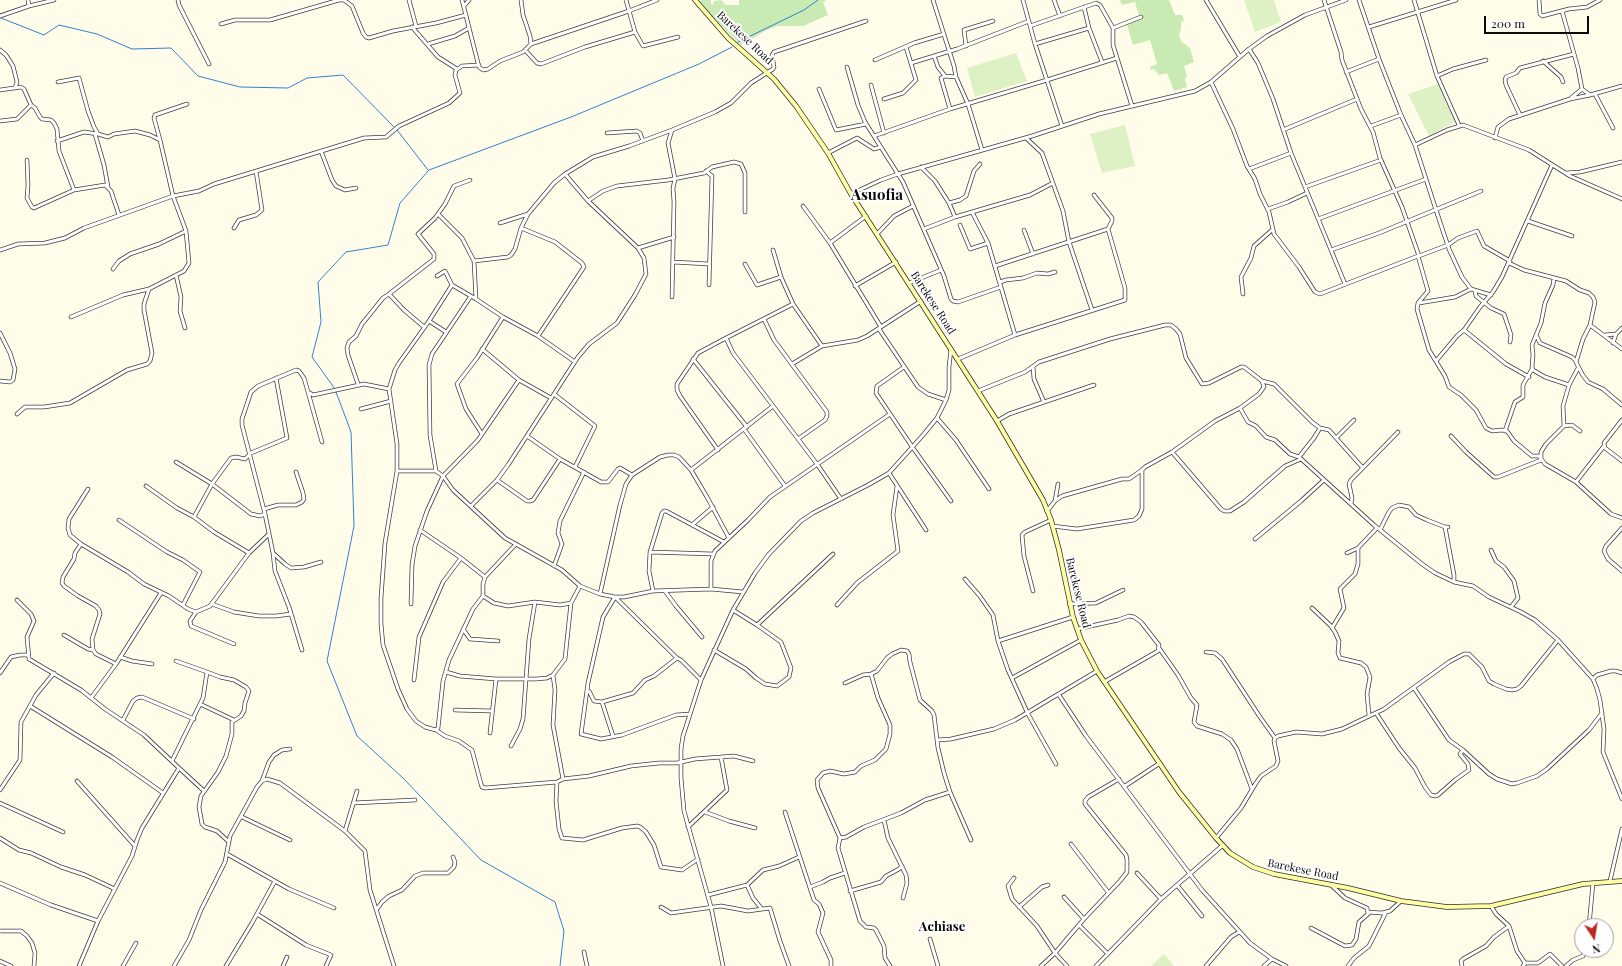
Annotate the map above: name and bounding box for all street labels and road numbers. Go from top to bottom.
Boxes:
street label: Barekese Road [714,9,776,67]
street label: Barekese Road [908,269,958,337]
street label: Barekese Road [1063,556,1093,630]
street label: Barekese Road [1266,857,1340,883]

